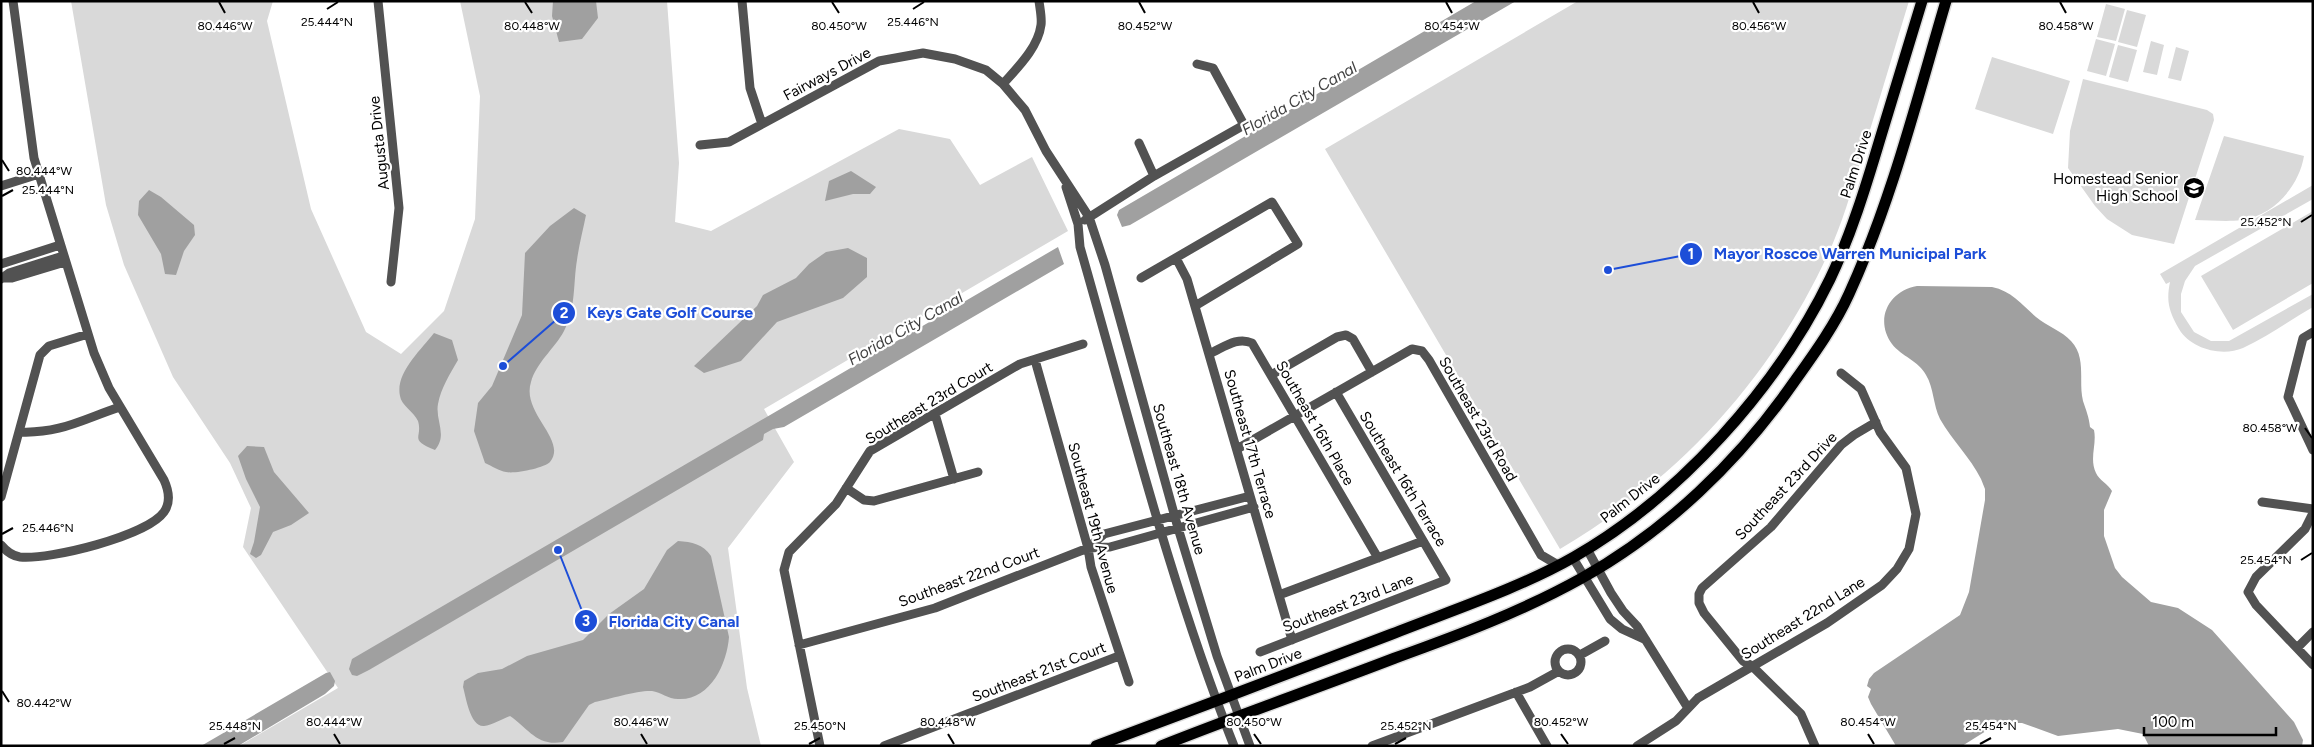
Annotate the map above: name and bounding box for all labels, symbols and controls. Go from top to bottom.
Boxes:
text: 25.444°N [301,15,353,29]
text: 25.446°N [887,15,939,29]
text: 80.446°W [197,19,253,33]
text: 80.448°W [504,19,560,33]
text: 80.450°W [811,19,867,33]
text: 80.452°W [1118,19,1173,33]
text: 80.454°W [1424,19,1480,33]
text: 80.456°W [1732,19,1787,33]
text: 80.458°W [2038,19,2094,33]
street label: Fairways Drive [780,43,874,105]
water label: Florida City Canal [1238,57,1361,139]
street label: Augusta Drive [365,95,393,191]
street label: Palm Drive [1837,128,1875,200]
text: 80.444°W [16,164,72,178]
place label: Homestead Senior High School [2053,170,2178,205]
school or university icon: Homestead Senior High School [2182,176,2206,200]
text: 25.444°N [22,183,74,197]
text: 25.452°N [2241,215,2291,229]
callout: Mayor Roscoe Warren Municipal Park [1678,238,1996,269]
text: Mayor Roscoe Warren Municipal Park [1713,244,1987,263]
text: 1 [1688,245,1694,263]
water label: Florida City Canal [844,287,967,369]
callout: Keys Gate Golf Course [552,297,763,328]
text: Keys Gate Golf Course [587,303,753,322]
text: 2 [560,304,569,322]
street label: Southeast 23rd Road [1435,353,1521,485]
street label: Southeast 16th Place [1272,357,1358,489]
street label: Southeast 23rd Court [862,358,996,448]
street label: Southeast 17th Terrace [1220,367,1280,521]
street label: Southeast 18th Avenue [1149,401,1209,557]
street label: Southeast 16th Terrace [1355,408,1451,550]
text: 80.458°W [2242,421,2298,435]
street label: Southeast 23rd Drive [1731,428,1841,544]
street label: Southeast 19th Avenue [1064,440,1122,596]
street label: Palm Drive [1597,469,1663,527]
text: 25.446°N [22,521,74,535]
street label: Southeast 22nd Court [896,543,1042,611]
text: 25.454°N [2240,553,2292,567]
street label: Southeast 23rd Lane [1280,570,1416,636]
street label: Southeast 22nd Lane [1738,573,1868,663]
callout: Florida City Canal [574,605,750,636]
text: 3 [582,612,590,630]
text: Florida City Canal [608,612,740,631]
street label: Southeast 21st Court [969,638,1109,706]
street label: Palm Drive [1232,644,1304,686]
text: 80.442°W [16,696,72,710]
scale bar [2144,704,2276,736]
text: 100 m [2152,713,2194,731]
text: 80.444°W [306,715,362,729]
text: 80.446°W [613,715,669,729]
text: 80.448°W [920,715,976,729]
text: 80.450°W [1226,715,1282,729]
text: 80.452°W [1534,715,1589,729]
text: 80.454°W [1840,715,1896,729]
text: 25.448°N [209,719,261,733]
text: 25.450°N [794,719,846,733]
text: 25.452°N [1381,719,1431,733]
text: 25.454°N [1965,719,2017,733]

